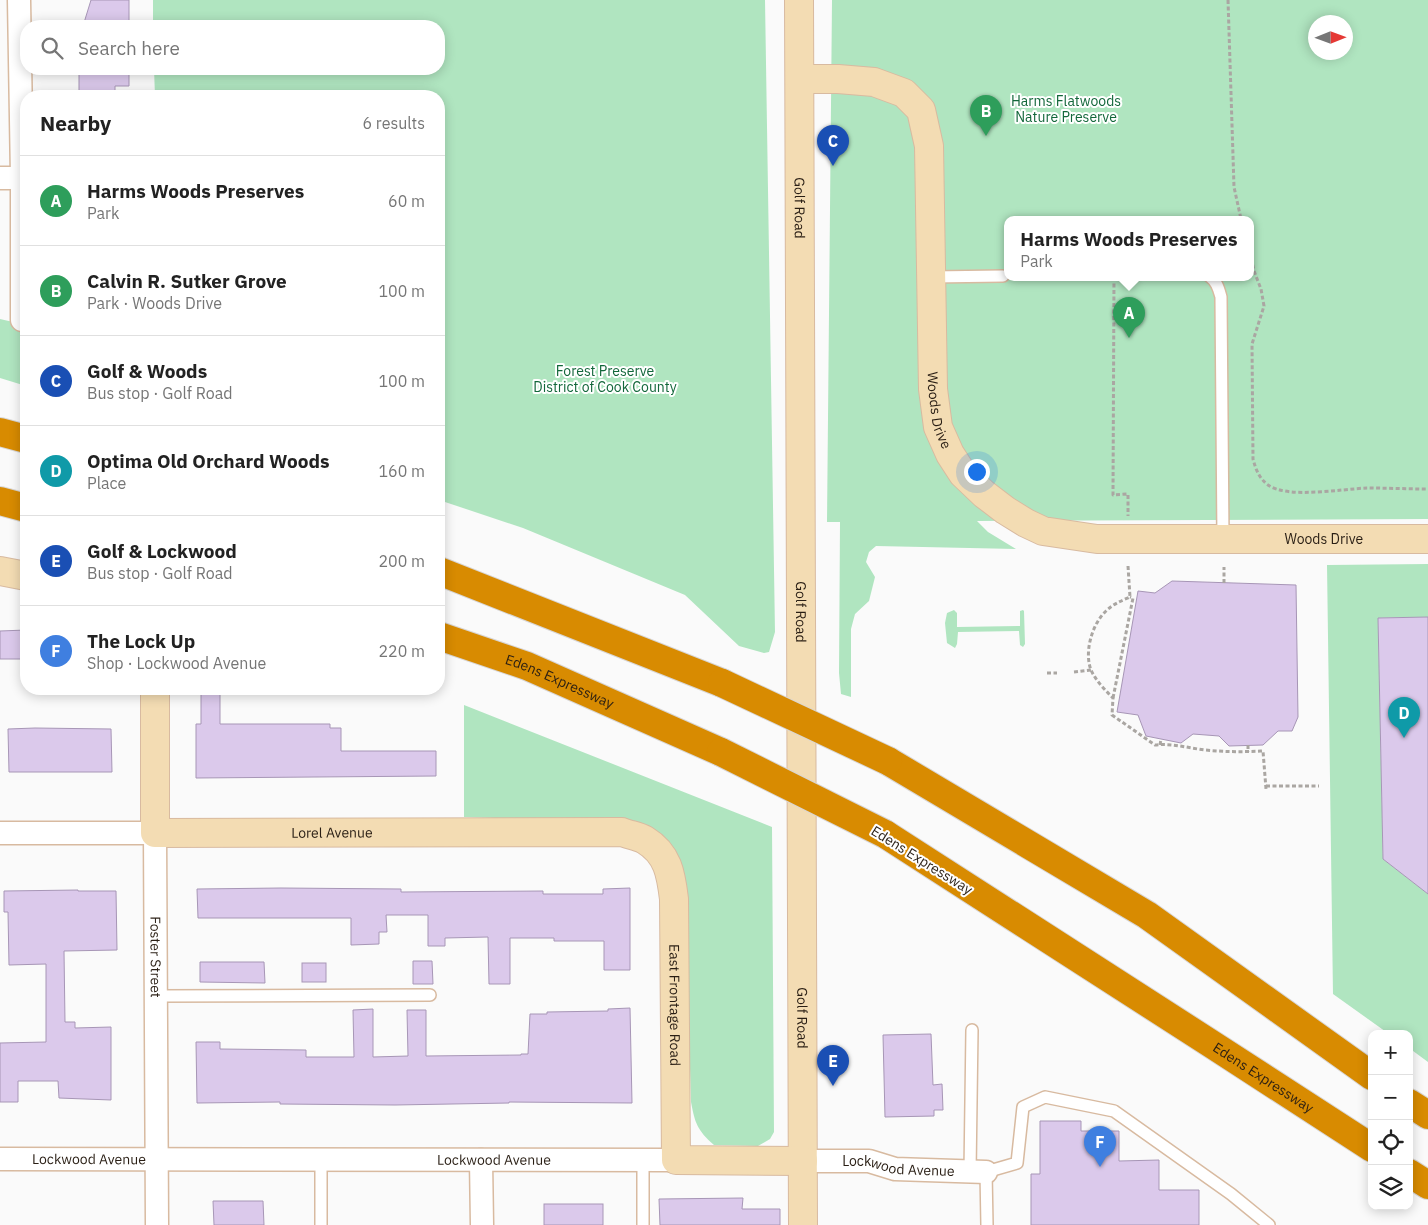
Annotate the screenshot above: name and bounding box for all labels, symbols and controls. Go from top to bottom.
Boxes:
north arrow [1308,15,1353,60]
search box [20,20,445,75]
icon: search [38,34,66,62]
text: Search here [78,36,180,60]
park label: Harms Flatwoods Nature Preserve [1011,92,1121,126]
pin: B [970,95,1002,136]
text: Nearby [40,109,111,137]
text: 6 results [362,113,425,133]
pin: C [817,125,849,166]
street label: Golf Road [791,177,809,239]
text: Harms Woods Preserves [87,179,304,203]
text: A [51,191,61,211]
text: 60 m [388,191,425,211]
text: Park [87,203,119,223]
popup [1004,216,1254,281]
text: Harms Woods Preserves [1020,227,1238,251]
text: Park [1020,251,1053,271]
text: Calvin R. Sutker Grove [87,269,287,293]
text: B [51,281,61,301]
text: 100 m [378,281,425,301]
text: Park · Woods Drive [87,293,222,313]
pin: A [1113,297,1145,338]
text: Golf & Woods [87,359,207,383]
park label: Forest Preserve District of Cook County [533,362,677,396]
text: C [51,371,61,391]
text: 100 m [378,371,425,391]
street label: Woods Drive [924,371,956,452]
text: Bus stop · Golf Road [87,383,233,403]
text: Optima Old Orchard Woods [87,449,330,473]
your location [964,459,990,485]
text: D [50,461,62,481]
text: 160 m [378,461,425,481]
text: Place [87,473,126,493]
street label: Woods Drive [1284,530,1363,548]
text: Golf & Lockwood [87,539,237,563]
text: E [51,551,61,571]
text: 200 m [378,551,425,571]
text: Bus stop · Golf Road [87,563,233,583]
street label: Golf Road [792,581,810,643]
text: The Lock Up [87,629,195,653]
text: F [51,641,61,661]
text: 220 m [378,641,425,661]
street label: Edens Expressway [503,650,617,712]
text: Shop · Lockwood Avenue [87,653,266,673]
pin: D [1388,697,1420,738]
street label: Edens Expressway [868,822,976,899]
street label: Lorel Avenue [291,824,373,842]
street label: Foster Street [146,916,165,998]
street label: East Frontage Road [665,944,684,1066]
street label: Golf Road [793,987,811,1049]
map controls [1368,1030,1413,1210]
button: + [1368,1030,1413,1075]
street label: Edens Expressway [1210,1038,1317,1117]
pin: E [817,1045,849,1086]
button: − [1368,1075,1413,1120]
button: locate [1368,1120,1413,1165]
pin: F [1084,1126,1116,1167]
street label: Lockwood Avenue [32,1150,146,1168]
street label: Lockwood Avenue [437,1151,551,1169]
street label: Lockwood Avenue [842,1152,955,1180]
button: layers [1368,1165,1413,1210]

